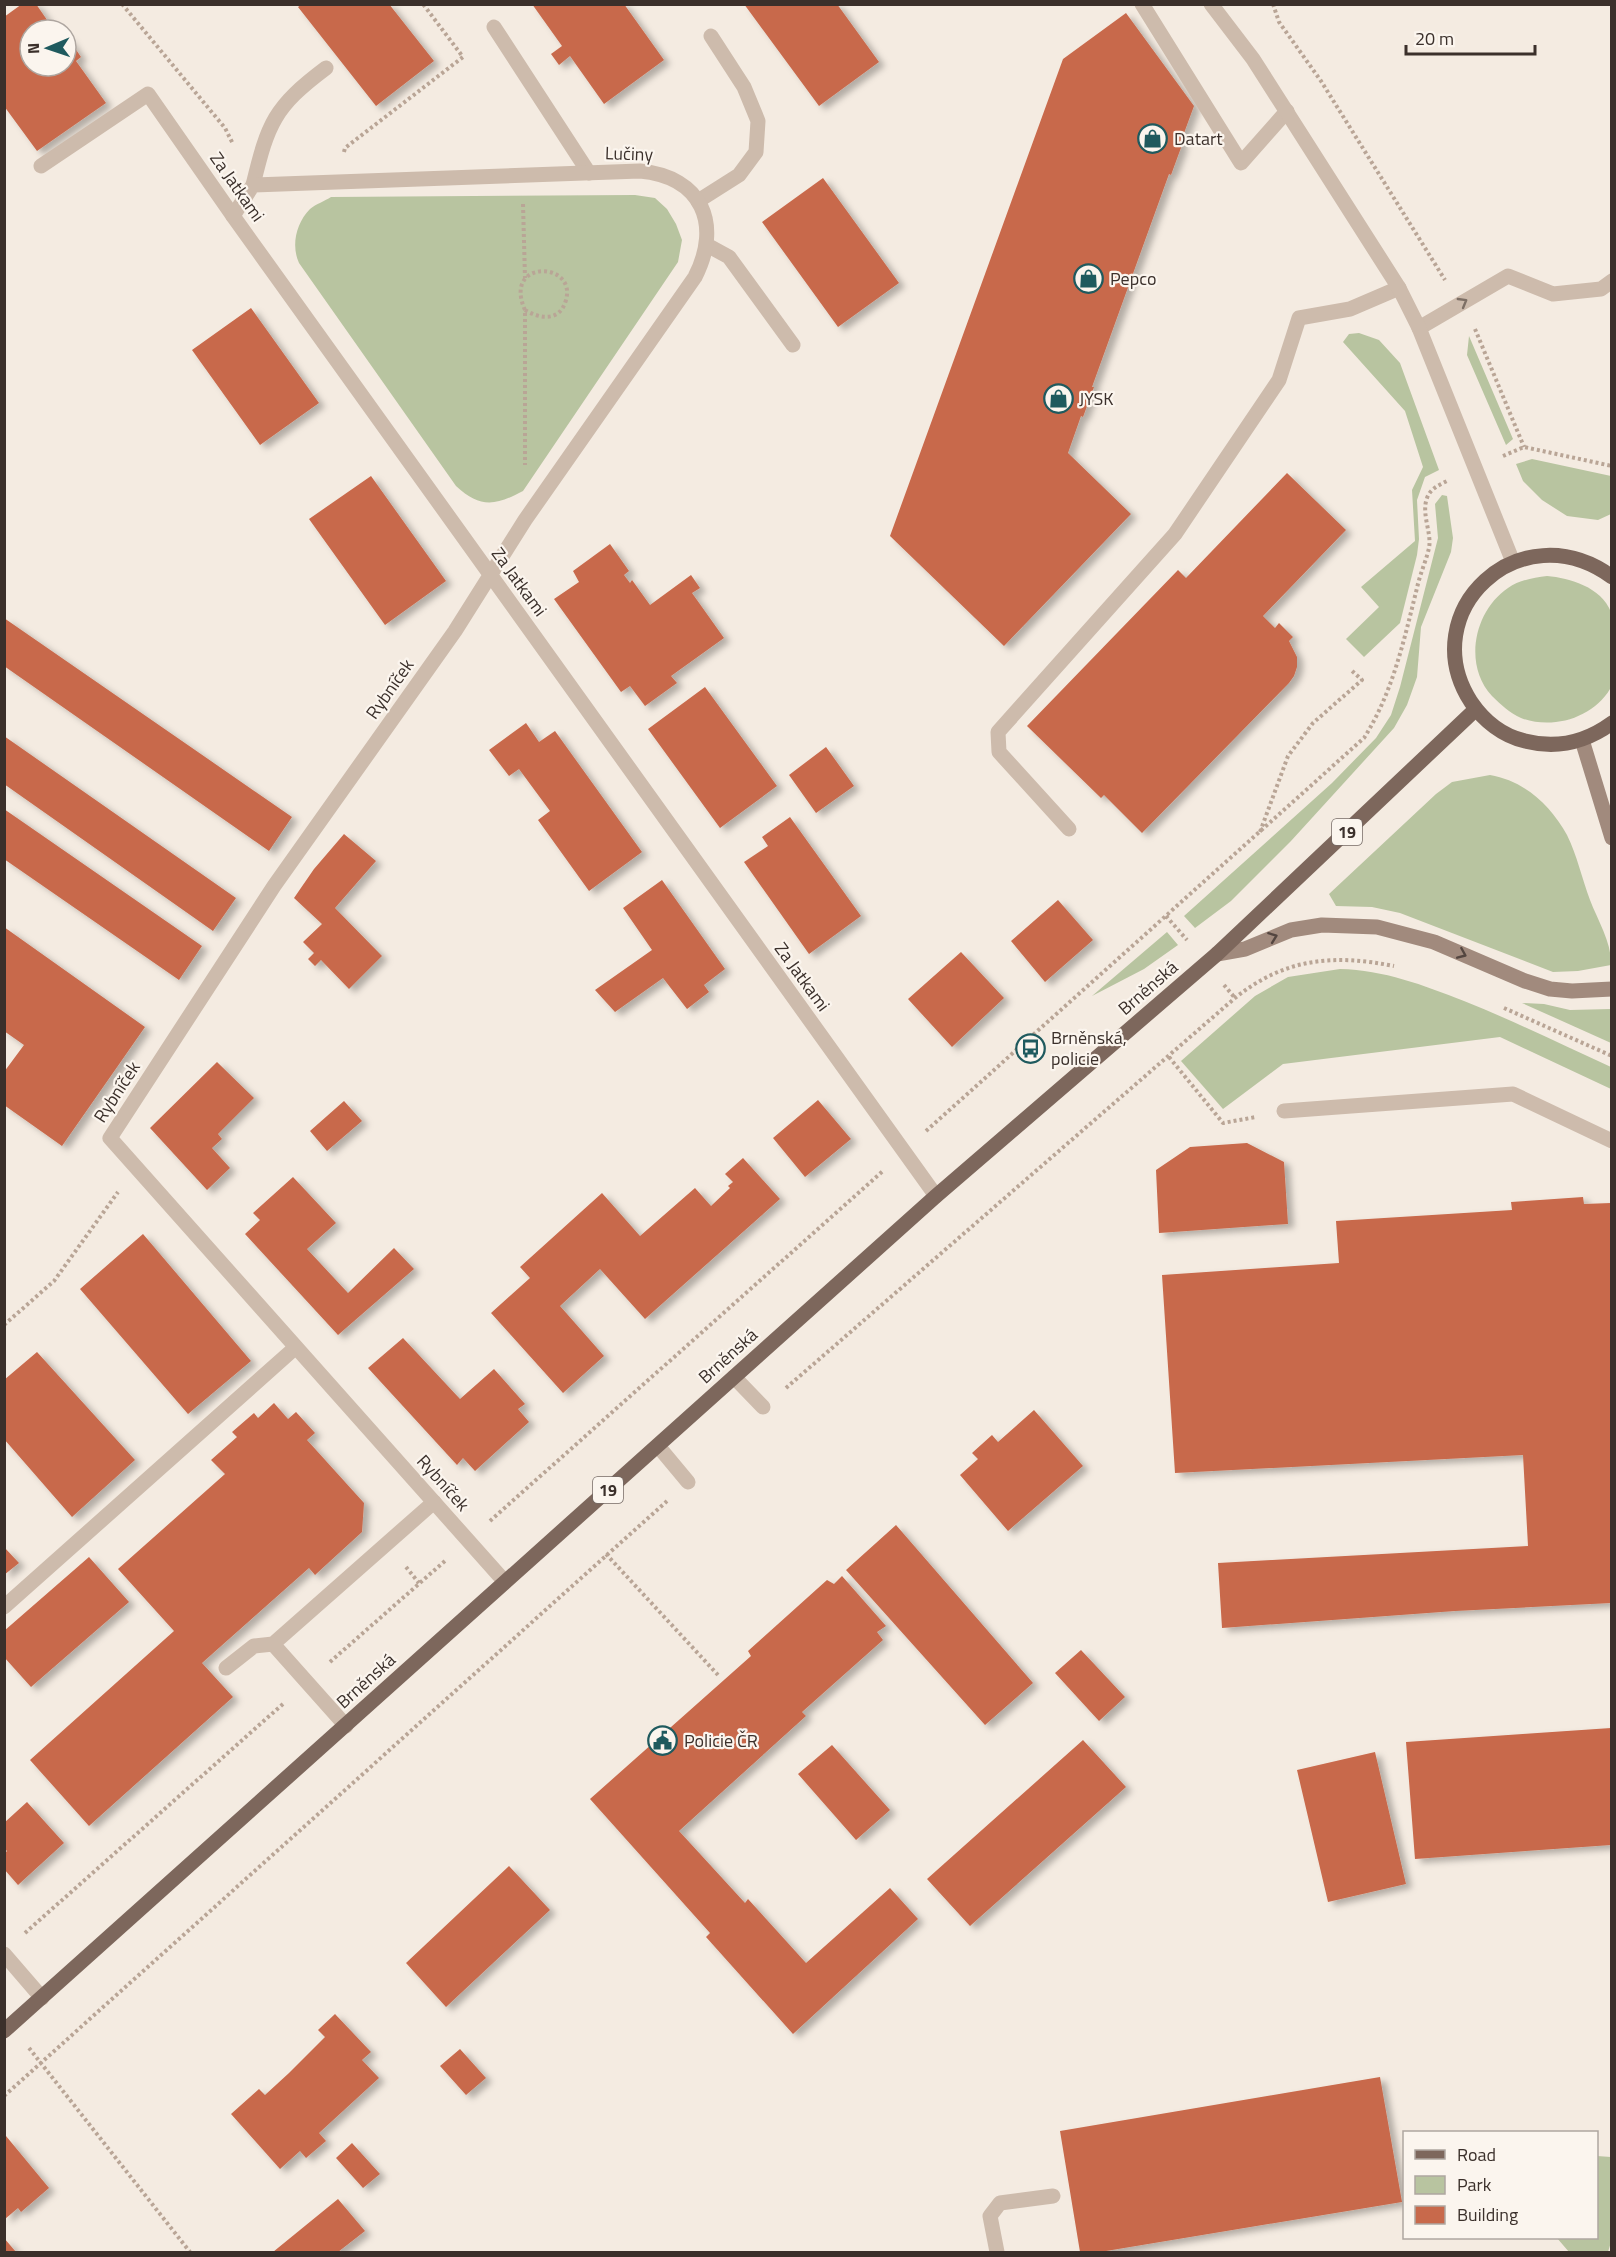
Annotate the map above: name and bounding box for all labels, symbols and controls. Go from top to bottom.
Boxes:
north arrow [18,18,78,78]
scale bar [1406,18,1535,56]
text: 20 m [1415,25,1454,52]
text: N [21,43,45,54]
shop icon: Datart [1137,123,1169,155]
place label: Datart [1174,125,1223,152]
street label: Lučiny [604,139,654,168]
street label: Za Jatkami [203,146,271,227]
shop icon: Pepco [1073,263,1105,295]
place label: Pepco [1110,265,1156,292]
one-way arrow [1457,297,1468,309]
shop icon: JYSK [1042,383,1074,415]
place label: JYSK [1079,385,1114,412]
street label: Za Jatkami [485,542,554,622]
street label: Rybníček [359,653,420,724]
road number: 19 [1332,819,1362,845]
one-way arrow [1267,931,1277,944]
street label: Za Jatkami [768,937,837,1017]
one-way arrow [1455,947,1466,959]
street label: Brněnská [1112,954,1184,1021]
place label: Brněnská, policie [1051,1024,1127,1072]
bus stop icon: Brněnská, policie [1014,1032,1046,1064]
street label: Rybníček [87,1055,147,1128]
street label: Brněnská [692,1322,763,1390]
street label: Rybníček [410,1448,477,1517]
road number: 19 [593,1477,623,1503]
street label: Brněnská [330,1647,401,1715]
public building icon: Policie ČR [647,1725,679,1757]
place label: Policie ČR [684,1727,758,1754]
legend [1403,2131,1598,2239]
text: Road [1457,2141,1496,2168]
text: Park [1457,2171,1492,2198]
text: Building [1457,2201,1518,2228]

